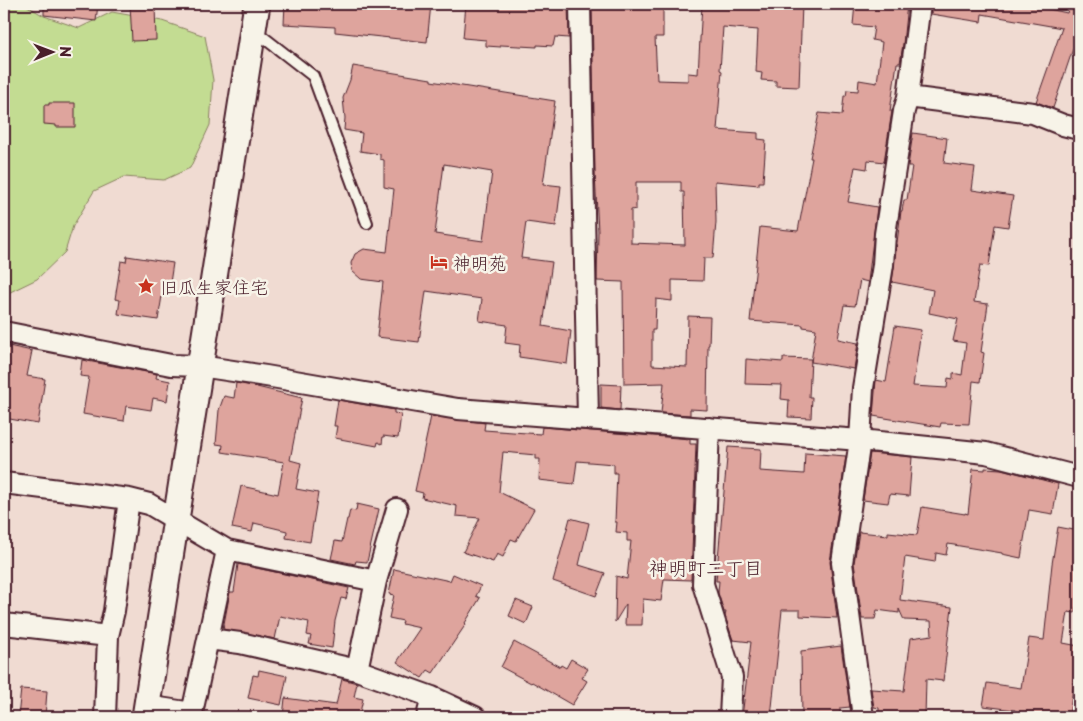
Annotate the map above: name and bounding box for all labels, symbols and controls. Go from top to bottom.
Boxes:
north arrow [28,28,78,78]
text: N [55,46,76,57]
place label: 神明苑 [453,249,507,276]
hotel icon: 神明苑 [429,252,449,272]
place label: 旧瓜生家住宅 [160,273,268,300]
place icon: 旧瓜生家住宅 [136,276,156,296]
district label: 神明町二丁目 [649,553,763,581]

